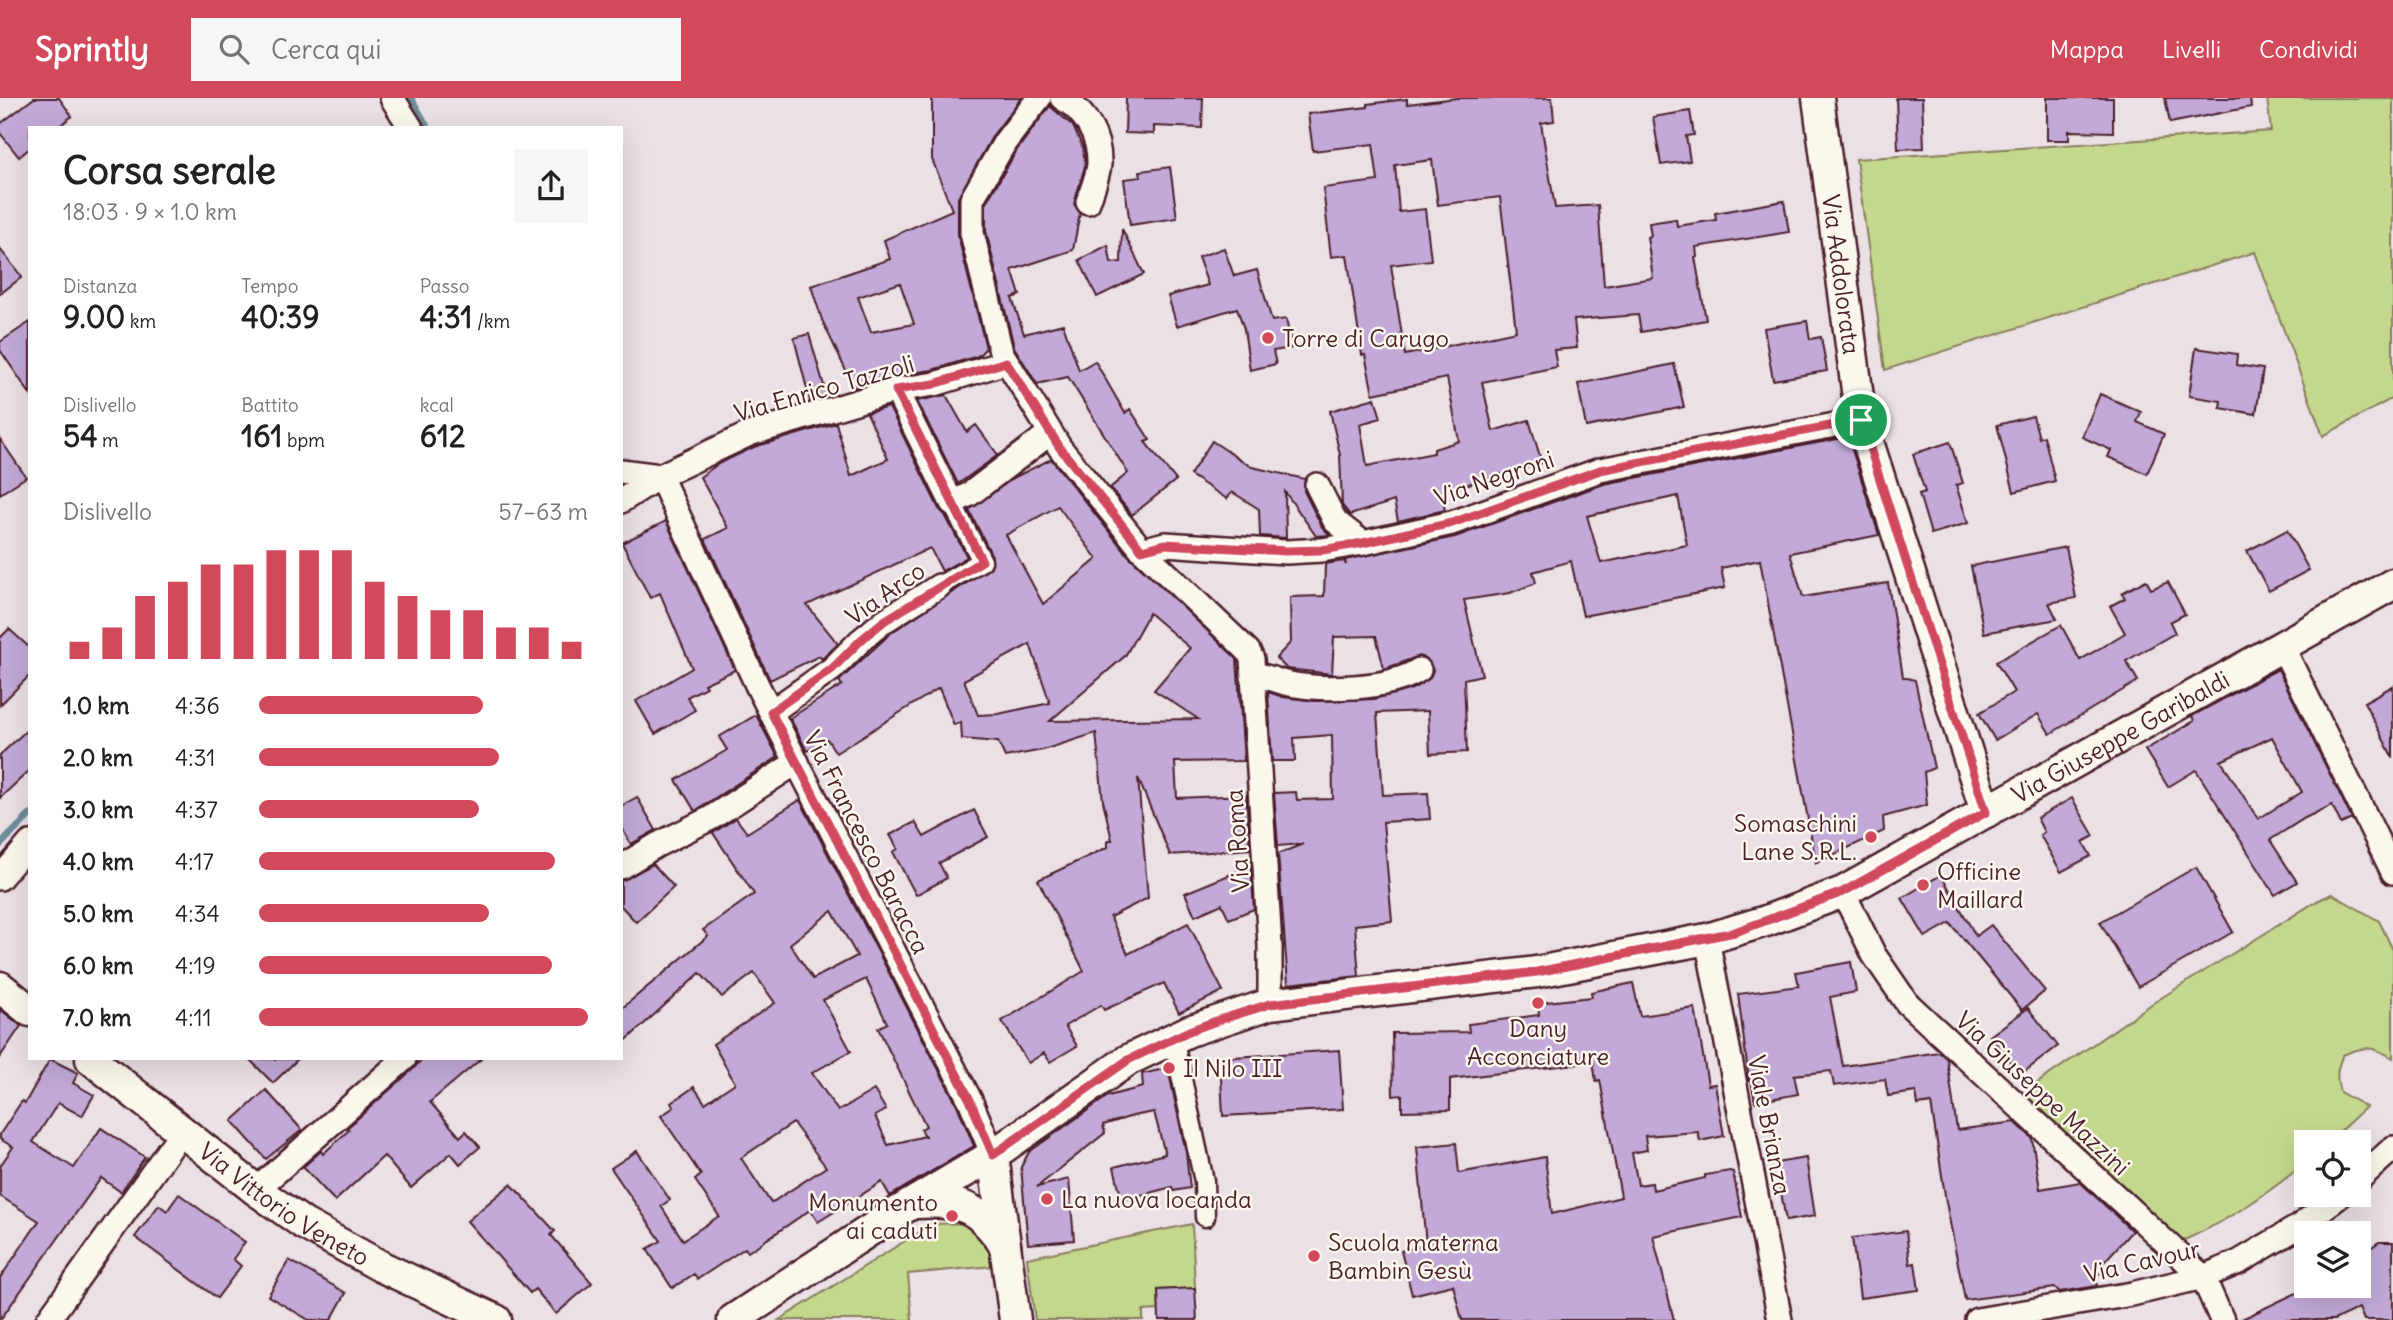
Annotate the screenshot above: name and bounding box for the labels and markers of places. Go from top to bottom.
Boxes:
place label: Torre di Carugo [1282,323,1449,353]
marker: Torre di Carugo [1260,330,1276,346]
pin [1831,390,1891,450]
place label: Somaschini Lane S.R.L. [1734,808,1857,866]
marker: Somaschini Lane S.R.L. [1863,829,1879,845]
place label: Officine Maillard [1937,856,2023,914]
marker: Officine Maillard [1915,877,1931,893]
marker: Dany Acconciature [1530,995,1546,1011]
place label: Dany Acconciature [1467,1013,1609,1071]
place label: Il Nilo III [1183,1053,1282,1083]
marker: Il Nilo III [1161,1060,1177,1076]
place label: La nuova locanda [1061,1184,1252,1214]
place label: Monumento ai caduti [808,1187,938,1245]
marker: La nuova locanda [1039,1191,1055,1207]
marker: Monumento ai caduti [944,1208,960,1224]
place label: Scuola materna Bambin Gesù [1328,1227,1499,1285]
marker: Scuola materna Bambin Gesù [1306,1248,1322,1264]

